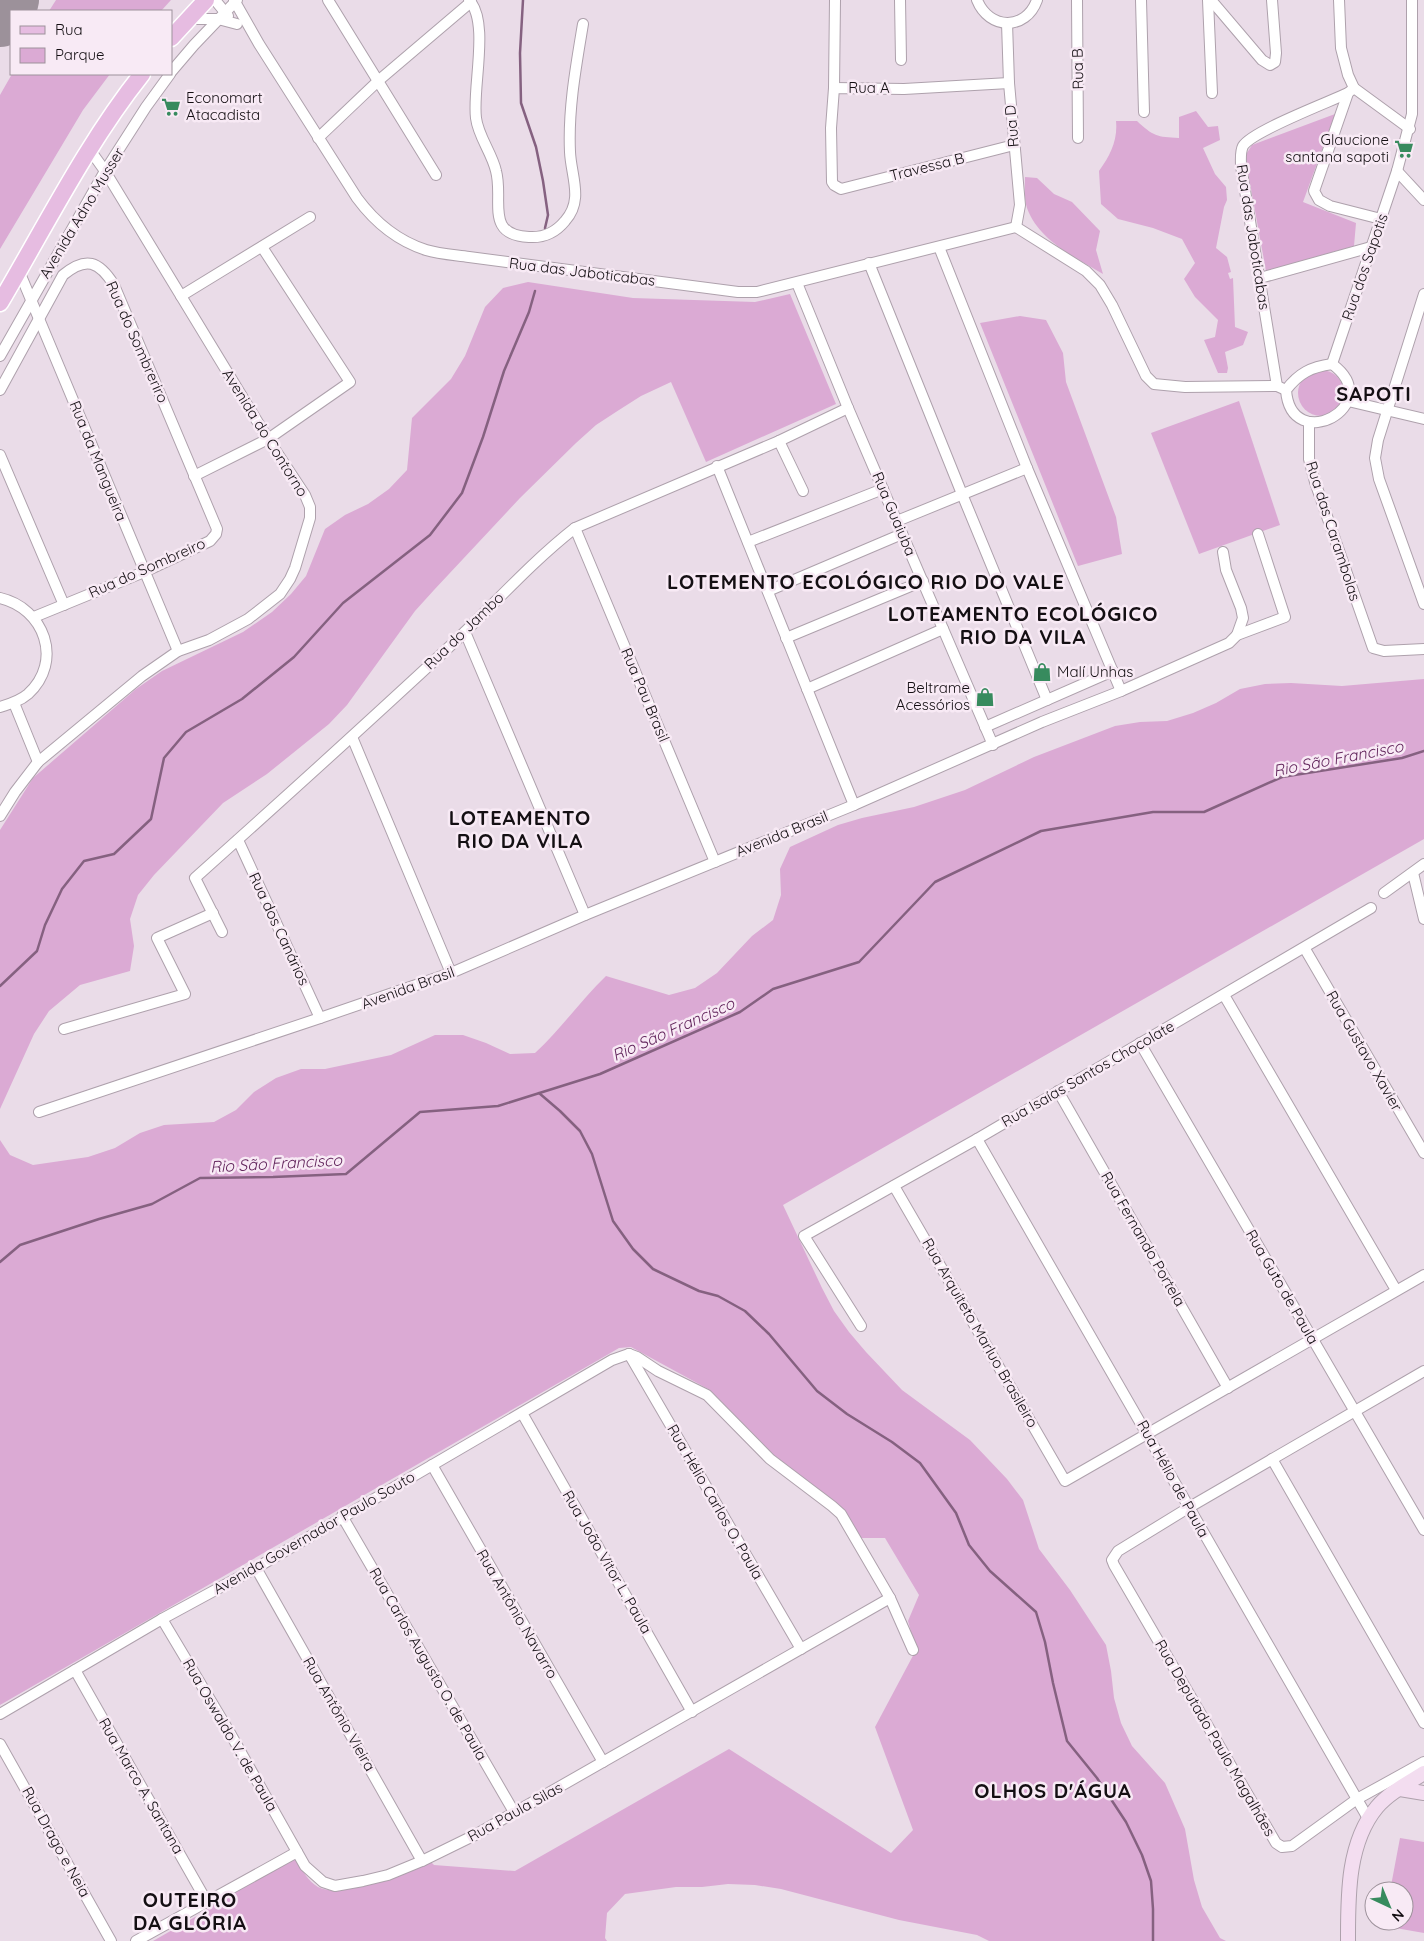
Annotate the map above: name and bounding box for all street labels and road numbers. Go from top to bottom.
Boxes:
street label: Rua B [1068,48,1087,90]
street label: Rua A [848,78,890,97]
street label: Rua D [1000,104,1023,148]
street label: Avenida Adno Musser [35,144,128,282]
street label: Travessa B [888,148,966,185]
street label: Rua das Jaboticabas [1233,163,1274,311]
street label: Rua dos Sapotis [1337,211,1392,323]
street label: Rua das Jaboticabas [508,253,656,290]
street label: Rua do Sombreriro [102,278,173,406]
street label: Avenida do Contorno [218,365,312,500]
street label: Rua da Mangueira [66,398,131,524]
street label: Rua das Carambolas [1302,459,1365,603]
street label: Rua Guaiuba [868,469,921,559]
street label: Rua do Sombreiro [85,533,208,602]
street label: Rua do Jambo [420,588,507,673]
street label: Rua Pau Brasil [617,645,674,745]
street label: Avenida Brasil [733,806,831,861]
street label: Rua dos Canários [245,869,314,988]
street label: Avenida Brasil [359,962,457,1013]
street label: Rua Gustavo Xavier [1322,987,1407,1115]
street label: Rua Isaías Santos Chocolate [998,1016,1178,1131]
street label: Rua Fernando Portela [1097,1168,1190,1310]
street label: Rua Guto de Paula [1242,1226,1323,1347]
street label: Rua Arquiteto Marluo Brasileiro [918,1235,1043,1431]
street label: Rua Hélio de Paula [1133,1417,1214,1541]
street label: Rua Hélio Carlos O. Paula [663,1421,768,1583]
street label: Avenida Governador Paulo Souto [209,1467,418,1598]
street label: Rua João Vitor L. Paula [559,1487,656,1637]
street label: Rua Antônio Navarro [473,1546,562,1682]
street label: Rua Carlos Augusto O. de Paula [365,1564,492,1764]
street label: Rua Deputado Paulo Magalhães [1151,1636,1280,1840]
street label: Rua Antônio Vieira [299,1653,380,1774]
street label: Rua Oswaldo V. de Paula [179,1655,282,1815]
street label: Rua Marco A. Santana [95,1714,188,1857]
street label: Rua Paula Silas [464,1778,566,1846]
street label: Rua Drago e Neia [18,1783,95,1900]

